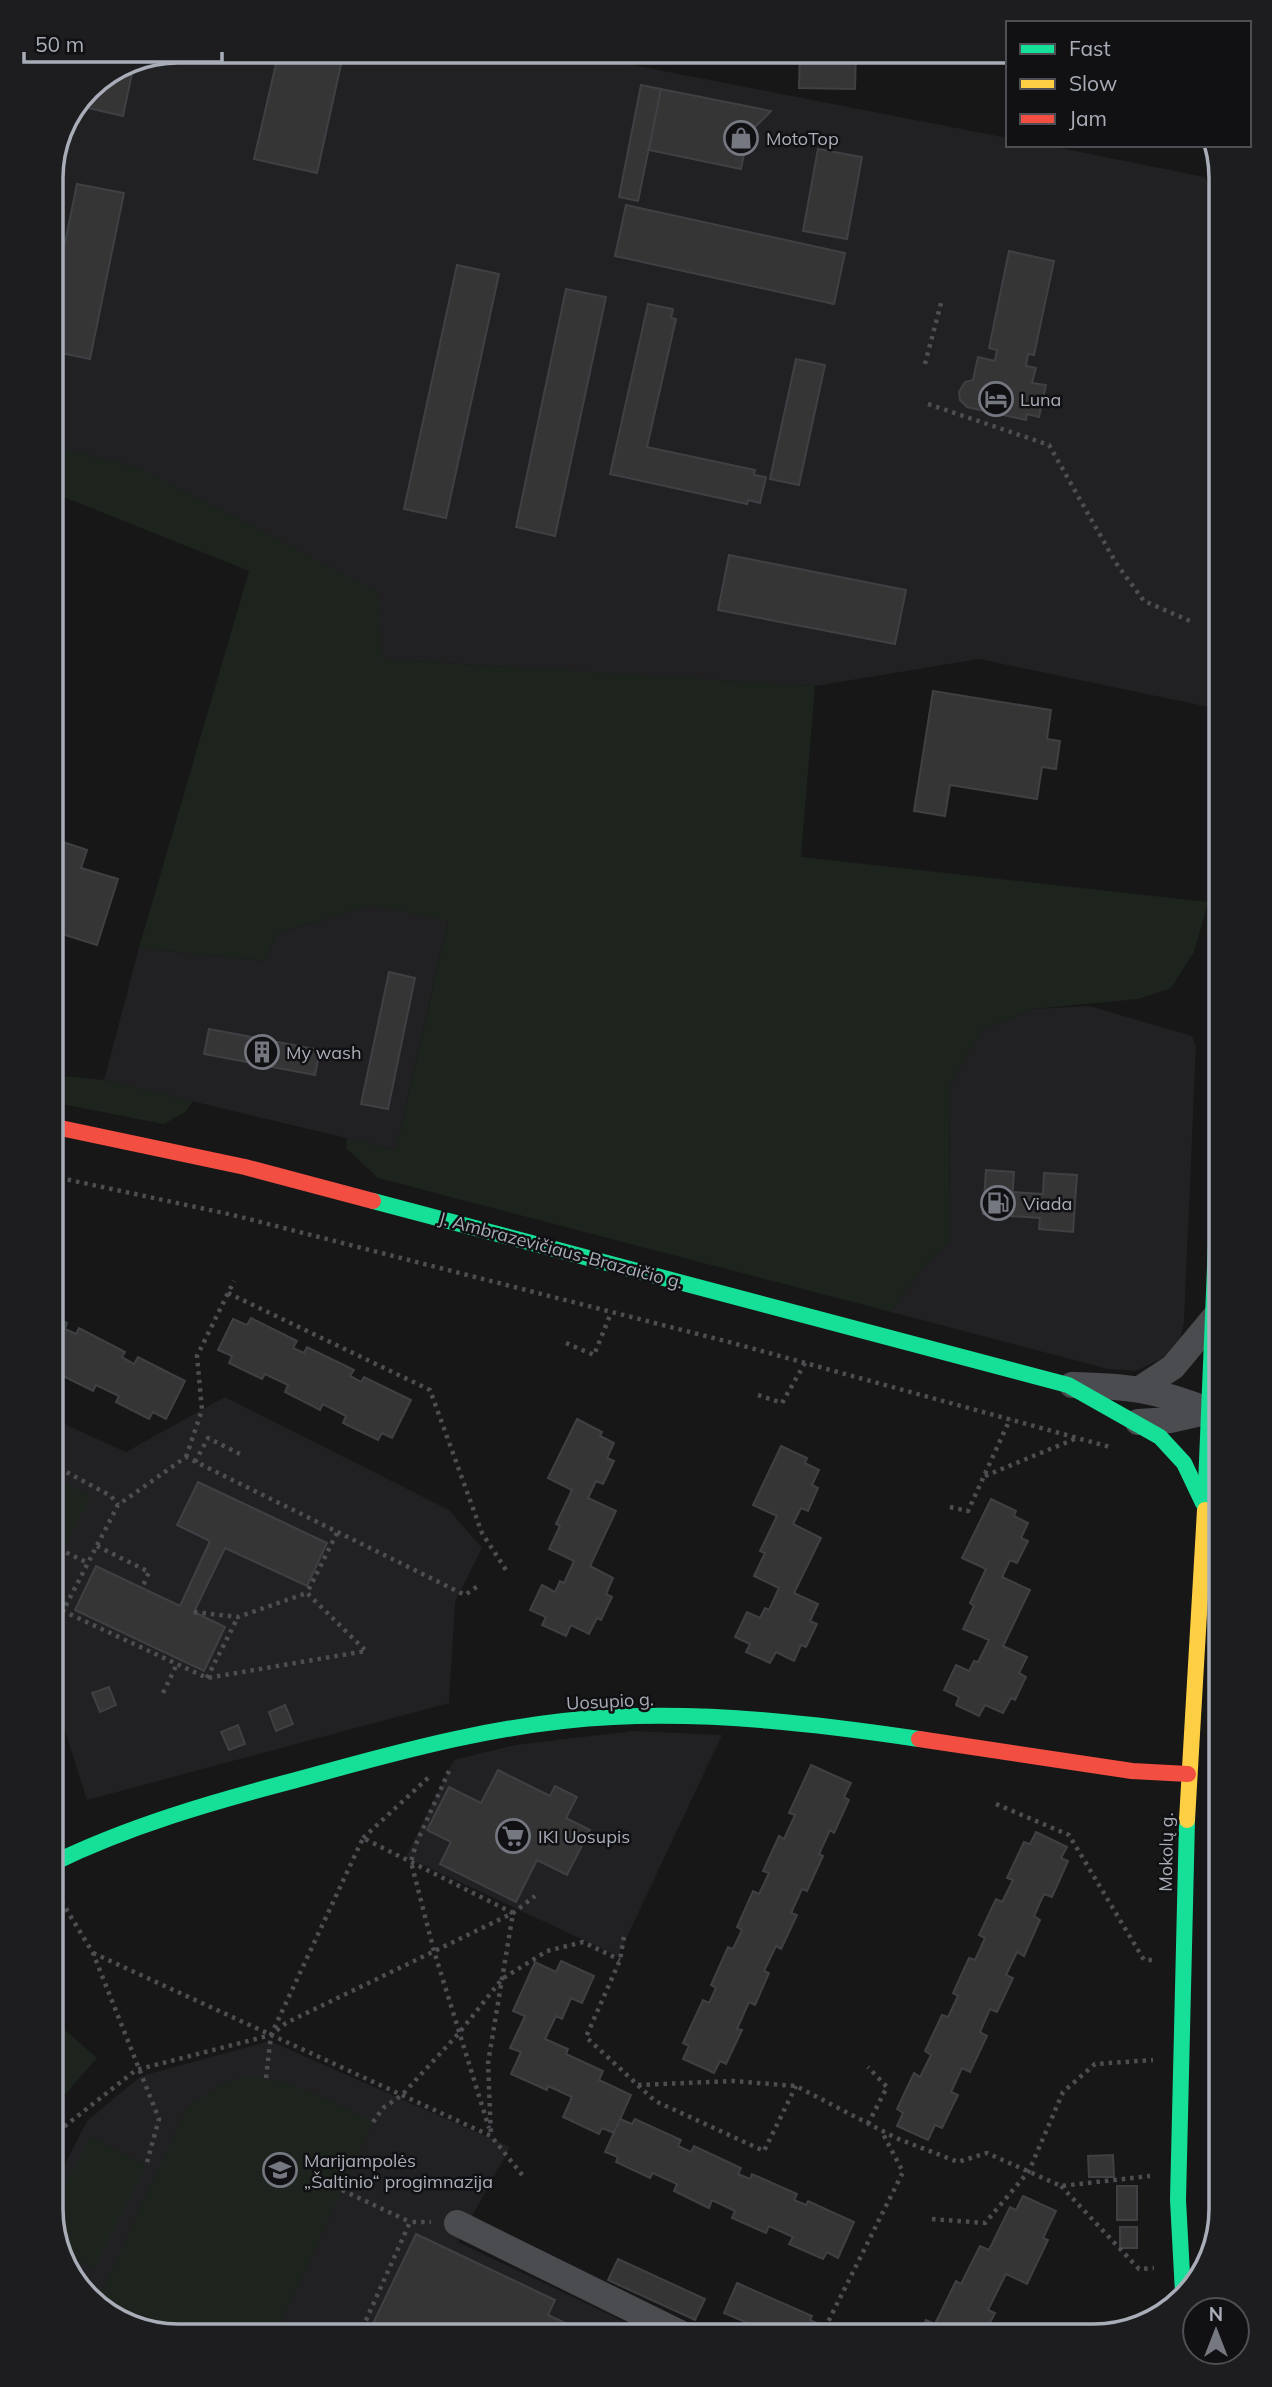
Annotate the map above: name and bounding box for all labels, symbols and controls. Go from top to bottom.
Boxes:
scale bar [24,21,222,65]
legend [1006,21,1251,147]
text: 50 m [35,31,84,57]
text: Fast [1069,35,1111,61]
text: Slow [1069,70,1117,96]
text: Jam [1069,105,1107,131]
shop icon: MotoTop [722,119,760,157]
place label: MotoTop [766,127,839,150]
hotel icon: Luna [977,380,1015,418]
place label: Luna [1020,388,1061,411]
building icon: My wash [243,1033,281,1071]
place label: My wash [286,1041,361,1064]
fuel station icon: Viada [979,1184,1017,1222]
place label: Viada [1023,1192,1072,1215]
street label: J. Ambrazevičiaus-Brazaičio g. [436,1206,686,1294]
street label: Uosupio g. [566,1687,654,1715]
street label: Mokolų g. [1154,1812,1178,1892]
supermarket icon: IKI Uosupis [494,1817,532,1855]
place label: IKI Uosupis [538,1825,630,1848]
place label: Marijampolės „Šaltinio“ progimnazija [304,2149,493,2193]
school or university icon: Marijampolės „Šaltinio“ progimnazija [261,2151,299,2189]
north arrow [1181,2296,1251,2366]
text: N [1209,2302,1223,2326]

